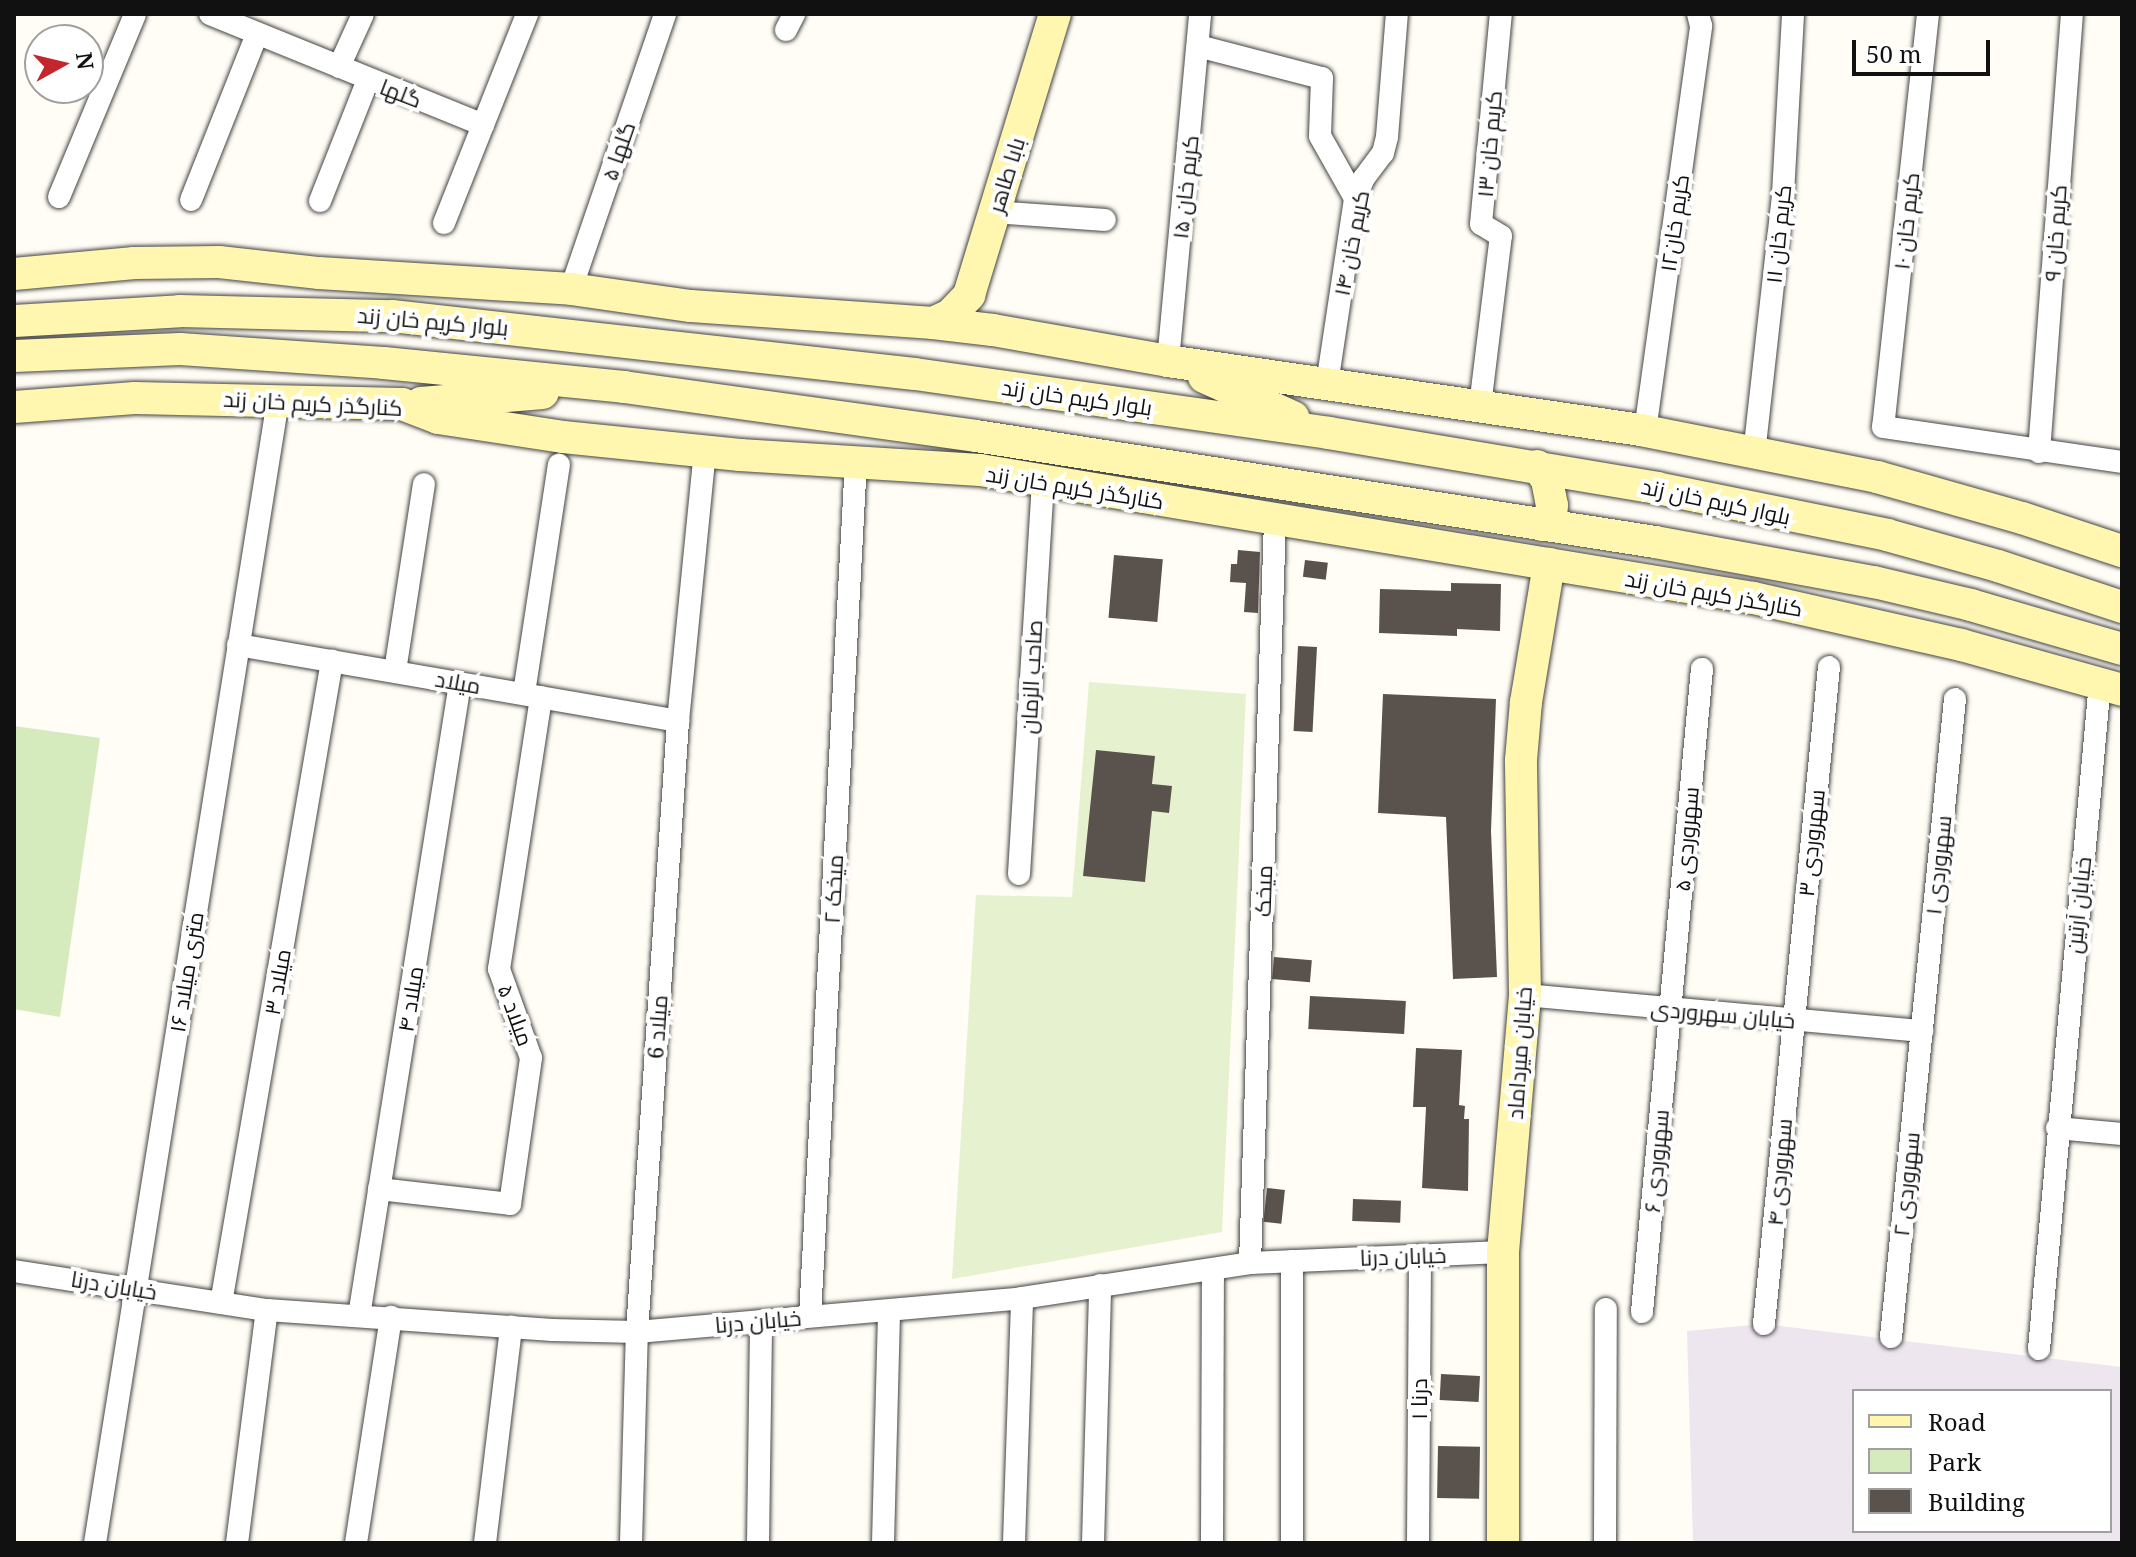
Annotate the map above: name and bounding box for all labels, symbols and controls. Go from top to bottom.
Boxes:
north arrow [24,24,104,104]
scale bar [1856,24,1994,74]
text: 50 m [1866,37,1922,70]
text: N [70,50,102,72]
street label: گلها [376,73,426,113]
street label: کریم خان ۱۳ [1471,89,1507,199]
street label: گلها ۵ [596,118,640,184]
street label: بابا طاهر [982,134,1030,216]
street label: کریم خان ۱۵ [1166,134,1204,240]
street label: کریم خان ۱۰ [1888,171,1924,271]
street label: کریم خان۱۲ [1654,173,1694,273]
street label: کریم خان ۱۱ [1760,183,1796,285]
street label: کریم خان ۹ [2038,184,2072,282]
street label: کریم خان ۱۴ [1328,188,1374,298]
street label: بلوار کریم خان زند [356,301,510,341]
street label: بلوار کریم خان زند [1000,373,1154,421]
street label: کنارگذر کریم خان زند [223,385,403,421]
street label: کنارگذر کریم خان زند [984,460,1166,514]
street label: بلوار کریم خان زند [1639,472,1793,530]
street label: کنارگذر کریم خان زند [1623,564,1805,622]
street label: صاحب الزمان [1015,619,1047,735]
street label: میلاد [433,665,483,699]
street label: سهروردی ۵ [1668,785,1704,893]
street label: سهروردی ۳ [1792,788,1830,898]
street label: سهروردی ۱ [1920,814,1956,916]
street label: میخک ۲ [818,854,848,924]
street label: خیابان آرتین [2060,855,2096,955]
street label: میخک [1249,865,1277,917]
street label: ۱۶ متری میلاد [163,910,209,1034]
street label: میلاد ۳ [258,947,296,1017]
street label: میلاد ۴ [392,964,428,1034]
street label: میلاد ۵ [493,981,539,1049]
street label: خیابان میرداماد [1501,986,1537,1120]
street label: میلاد 6 [642,994,672,1060]
street label: خیابان سهروردی [1649,995,1797,1033]
street label: سهروردی ۶ [1638,1108,1674,1214]
street label: سهروردی ۴ [1761,1117,1797,1227]
street label: سهروردی ۲ [1887,1131,1925,1237]
street label: خیابان درنا [1359,1241,1447,1271]
street label: خیابان درنا [69,1265,159,1305]
street label: خیابان درنا [714,1304,802,1338]
street label: درنا ۱ [1406,1378,1432,1420]
legend [1852,1389,2112,1533]
text: Road [1928,1405,1986,1438]
text: Park [1928,1445,1981,1478]
text: Building [1928,1485,2025,1518]

